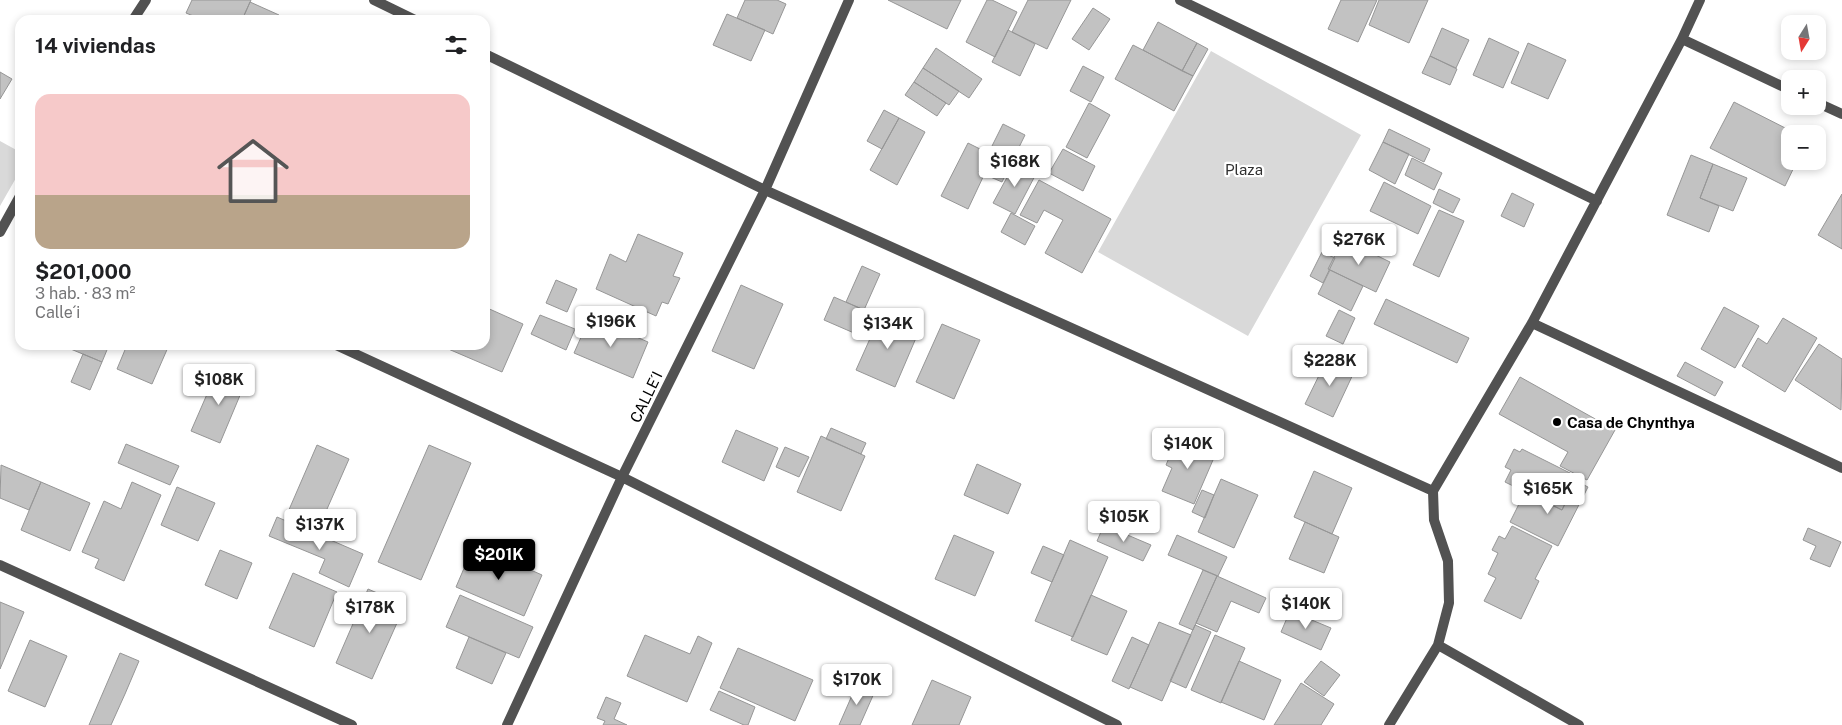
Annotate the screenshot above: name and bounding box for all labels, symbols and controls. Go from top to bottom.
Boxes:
north arrow [1781,15,1826,60]
map controls [1781,15,1826,170]
icon: filters [442,31,470,59]
text: 14 viviendas [35,33,156,58]
button: + [1781,70,1826,115]
button: − [1781,125,1826,170]
icon: home [208,126,298,216]
pin: $168K [980,146,1050,188]
text: $168K [990,152,1040,171]
park label: Plaza [1225,161,1263,178]
pin: $276K [1324,224,1394,266]
text: $276K [1333,230,1385,249]
text: $201,000 [35,259,131,284]
text: 3 hab. · 83 m² [35,284,135,303]
text: Calle´i [35,303,80,322]
pin: $196K [576,306,646,348]
pin: $134K [853,308,923,350]
text: $196K [586,312,636,331]
text: $134K [863,314,913,333]
pin: $228K [1295,344,1365,387]
text: $228K [1303,351,1357,370]
pin: $108K [184,364,254,406]
street label: CALLE´I [626,369,666,425]
text: $108K [194,370,244,389]
place label: Casa de Chynthya [1567,414,1695,431]
marker: Casa de Chynthya [1551,416,1563,428]
pin: $140K [1153,428,1223,470]
text: $140K [1163,434,1213,453]
pin: $165K [1513,472,1583,515]
text: $165K [1523,479,1573,498]
pin: $105K [1089,500,1159,543]
text: $105K [1099,507,1149,526]
pin: $137K [285,508,355,551]
text: $137K [295,515,345,534]
pin: $201K [464,538,534,581]
text: $201K [474,545,524,564]
pin: $140K [1271,588,1341,630]
pin: $178K [335,592,405,634]
text: $140K [1281,594,1331,613]
text: $178K [345,598,395,617]
pin: $170K [822,664,892,706]
text: $170K [832,670,882,689]

